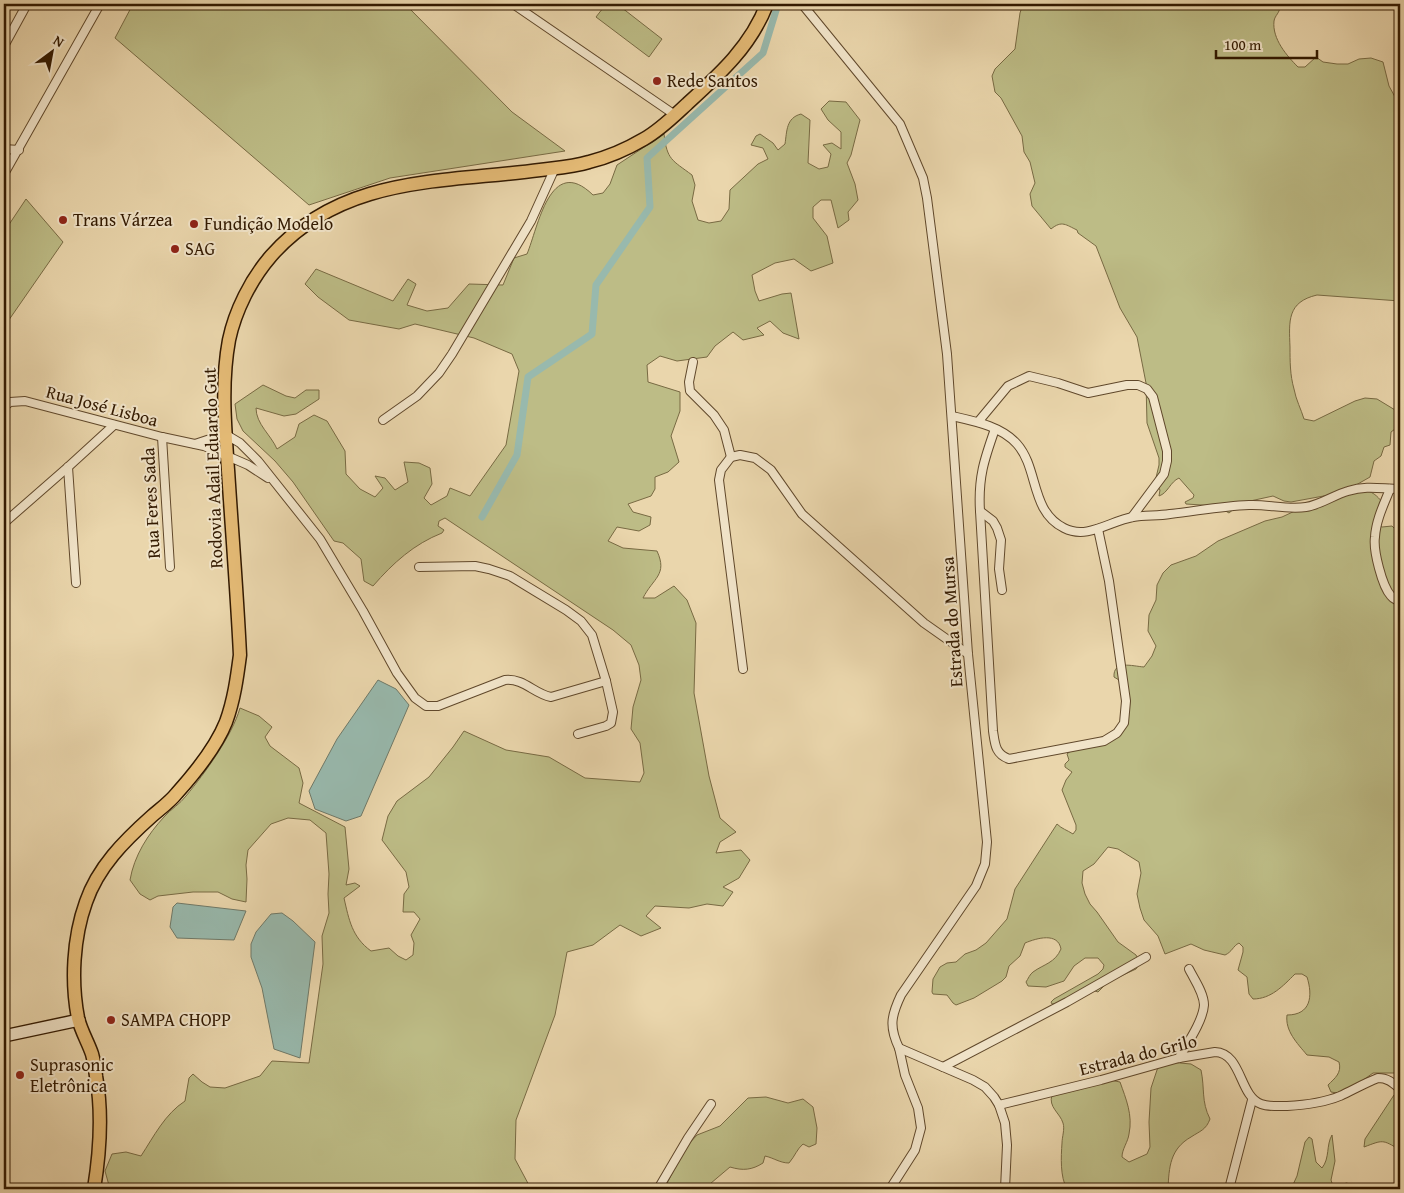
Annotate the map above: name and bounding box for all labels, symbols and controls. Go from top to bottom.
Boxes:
north arrow [28,28,78,78]
scale bar [1216,28,1318,60]
text: N [50,30,69,52]
text: 100 m [1224,34,1262,55]
place label: Rede Santos [667,67,758,94]
marker: Rede Santos [651,75,663,87]
place label: Trans Várzea [73,206,173,233]
place label: Fundição Modelo [204,210,333,237]
marker: Trans Várzea [57,214,69,226]
marker: Fundição Modelo [188,218,200,230]
place label: SAG [185,235,215,262]
marker: SAG [169,243,181,255]
street label: Rodovia Adail Eduardo Gut [195,366,230,569]
street label: Rua José Lisboa [43,378,162,434]
street label: Rua Feres Sada [134,446,167,559]
street label: Estrada do Mursa [933,555,970,688]
place label: SAMPA CHOPP [121,1006,231,1033]
marker: SAMPA CHOPP [105,1014,117,1026]
street label: Estrada do Grilo [1076,1027,1200,1082]
place label: Suprasonic Eletrônica [30,1051,113,1099]
marker: Suprasonic Eletrônica [14,1069,26,1081]

